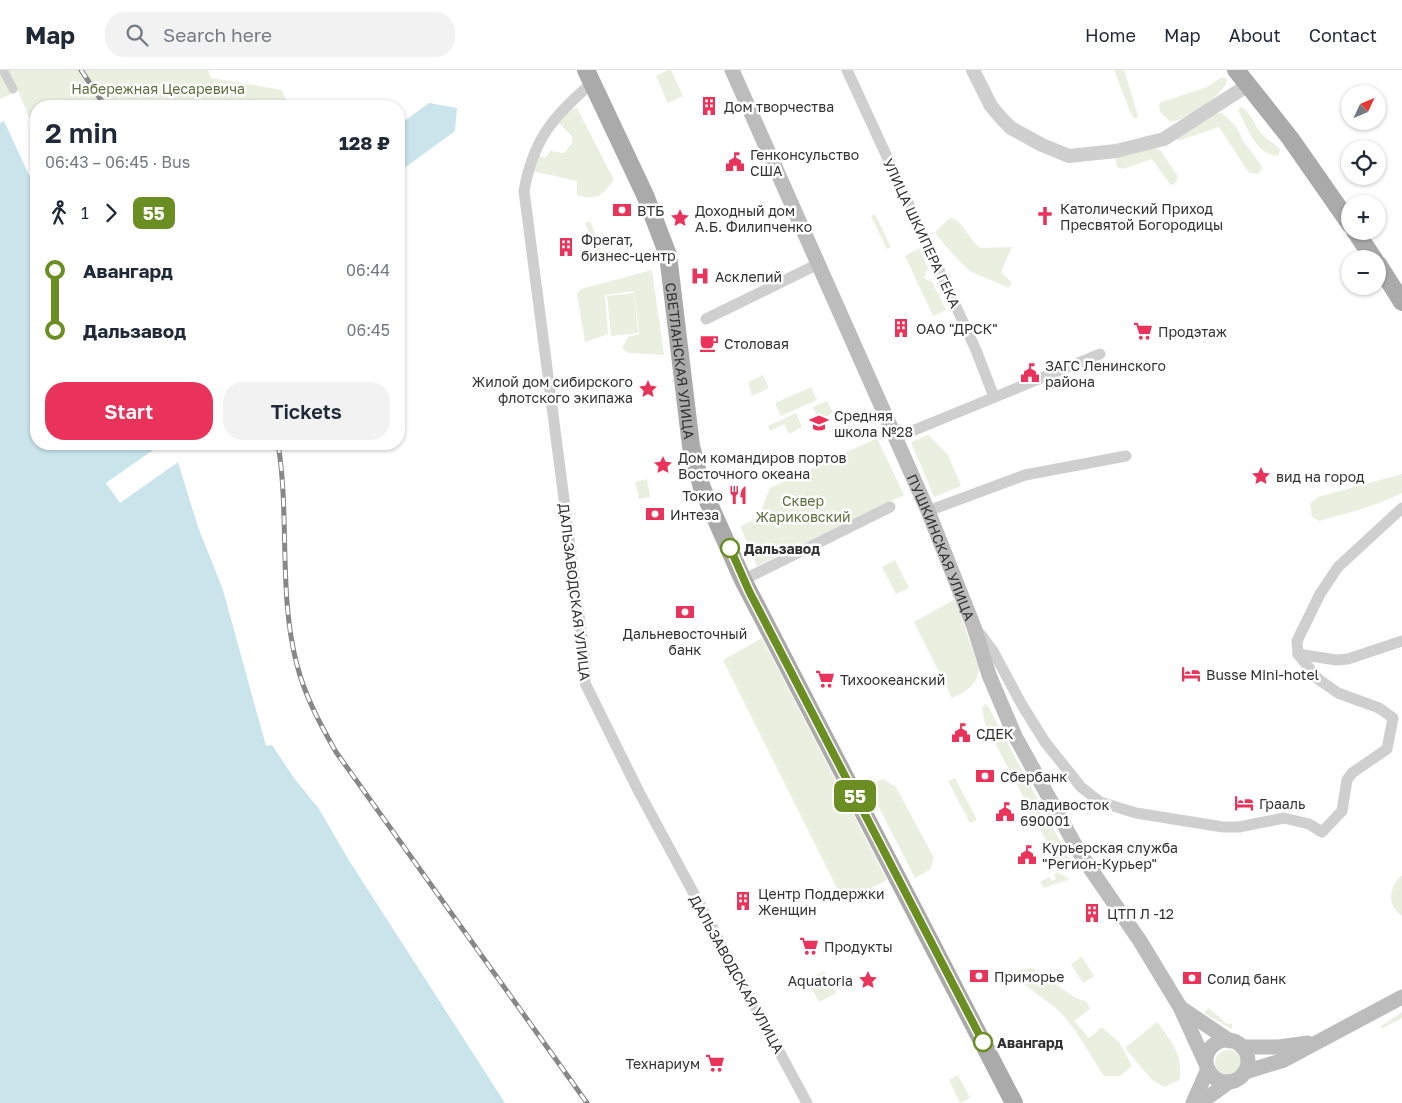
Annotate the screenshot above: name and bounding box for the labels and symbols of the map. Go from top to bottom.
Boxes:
park label: Набережная Цесаревича [71,80,245,97]
north arrow [1341,85,1386,130]
building icon: Дом творчества [698,95,720,117]
place label: Дом творчества [724,98,834,115]
place label: Генконсульство США [750,146,859,179]
public building icon: Генконсульство США [724,151,746,173]
street label: УЛИЦА ШКИПЕРА ГЕКА [880,156,964,311]
bank icon: ВТБ [611,199,633,221]
place label: Католический Приход Пресвятой Богородицы [1060,200,1223,233]
place label: ВТБ [637,202,664,219]
place label: Доходный дом А.Б. Филипченко [695,202,812,235]
church icon: Католический Приход Пресвятой Богородицы [1034,205,1056,227]
place icon: Доходный дом А.Б. Филипченко [669,207,691,229]
place label: Фрегат, бизнес-центр [581,231,676,264]
building icon: Фрегат, бизнес-центр [555,236,577,258]
hospital icon: Асклепий [689,265,711,287]
place label: Асклепий [715,268,782,285]
street label: СВЕТЛАНСКАЯ УЛИЦА [663,281,699,441]
building icon: ОАО "ДРСК" [890,317,912,339]
place label: ОАО "ДРСК" [916,320,998,337]
supermarket icon: Продэтаж [1132,320,1154,342]
place label: Продэтаж [1158,323,1227,340]
cafe icon: Столовая [698,332,720,354]
place label: Столовая [724,335,789,352]
place label: ЗАГС Ленинского района [1045,357,1166,390]
public building icon: ЗАГС Ленинского района [1019,362,1041,384]
place label: Жилой дом сибирского флотского экипажа [472,373,633,406]
place icon: Жилой дом сибирского флотского экипажа [637,378,659,400]
place label: Средняя школа №28 [834,407,913,440]
school or university icon: Средняя школа №28 [808,412,830,434]
place label: Дом командиров портов Восточного океана [678,449,847,482]
place icon: Дом командиров портов Восточного океана [652,454,674,476]
place icon: вид на город [1250,465,1272,487]
place label: вид на город [1276,468,1365,485]
street label: ПУШКИНСКАЯ УЛИЦА [904,471,979,623]
restaurant icon: Токио [727,484,749,506]
place label: Токио [682,487,723,504]
park label: Сквер Жариковский [755,492,851,525]
street label: ДАЛЬЗАВОДСКАЯ УЛИЦА [556,502,594,682]
bank icon: Интеза [644,503,666,525]
place label: Интеза [670,506,719,523]
marker: Дальзавод [720,538,740,558]
place label: Дальзавод [744,540,820,557]
bank icon: Дальневосточный банк [674,601,696,623]
place label: Дальневосточный банк [623,625,747,658]
hotel icon: Busse Mini-hotel [1180,663,1202,685]
place label: Busse Mini-hotel [1206,666,1319,683]
supermarket icon: Тихоокеанский [814,668,836,690]
place label: Тихоокеанский [840,671,945,688]
public building icon: СДЕК [950,722,972,744]
place label: СДЕК [976,725,1014,742]
bank icon: Сбербанк [974,765,996,787]
place label: Сбербанк [1000,768,1067,785]
line badge: 55 [832,780,878,812]
hotel icon: Грааль [1233,792,1255,814]
place label: Грааль [1259,795,1305,812]
place label: Владивосток 690001 [1020,796,1109,829]
public building icon: Владивосток 690001 [994,801,1016,823]
place label: Курьерская служба "Регион-Курьер" [1042,839,1178,872]
public building icon: Курьерская служба "Регион-Курьер" [1016,844,1038,866]
place label: Центр Поддержки Женщин [758,885,885,918]
building icon: Центр Поддержки Женщин [732,890,754,912]
street label: ДАЛЬЗАВОДСКАЯ УЛИЦА [686,892,788,1057]
building icon: ЦТП Л -12 [1081,902,1103,924]
place label: ЦТП Л -12 [1107,905,1174,922]
supermarket icon: Продукты [798,935,820,957]
place label: Продукты [824,938,893,955]
bank icon: Приморье [968,965,990,987]
bank icon: Солид банк [1181,967,1203,989]
place label: Приморье [994,968,1064,985]
place icon: Aquatoria [857,969,879,991]
place label: Солид банк [1207,970,1286,987]
place label: Aquatoria [788,972,853,989]
marker: Авангард [973,1032,993,1052]
place label: Авангард [997,1034,1063,1051]
supermarket icon: Технариум [704,1052,726,1074]
place label: Технариум [626,1055,700,1072]

